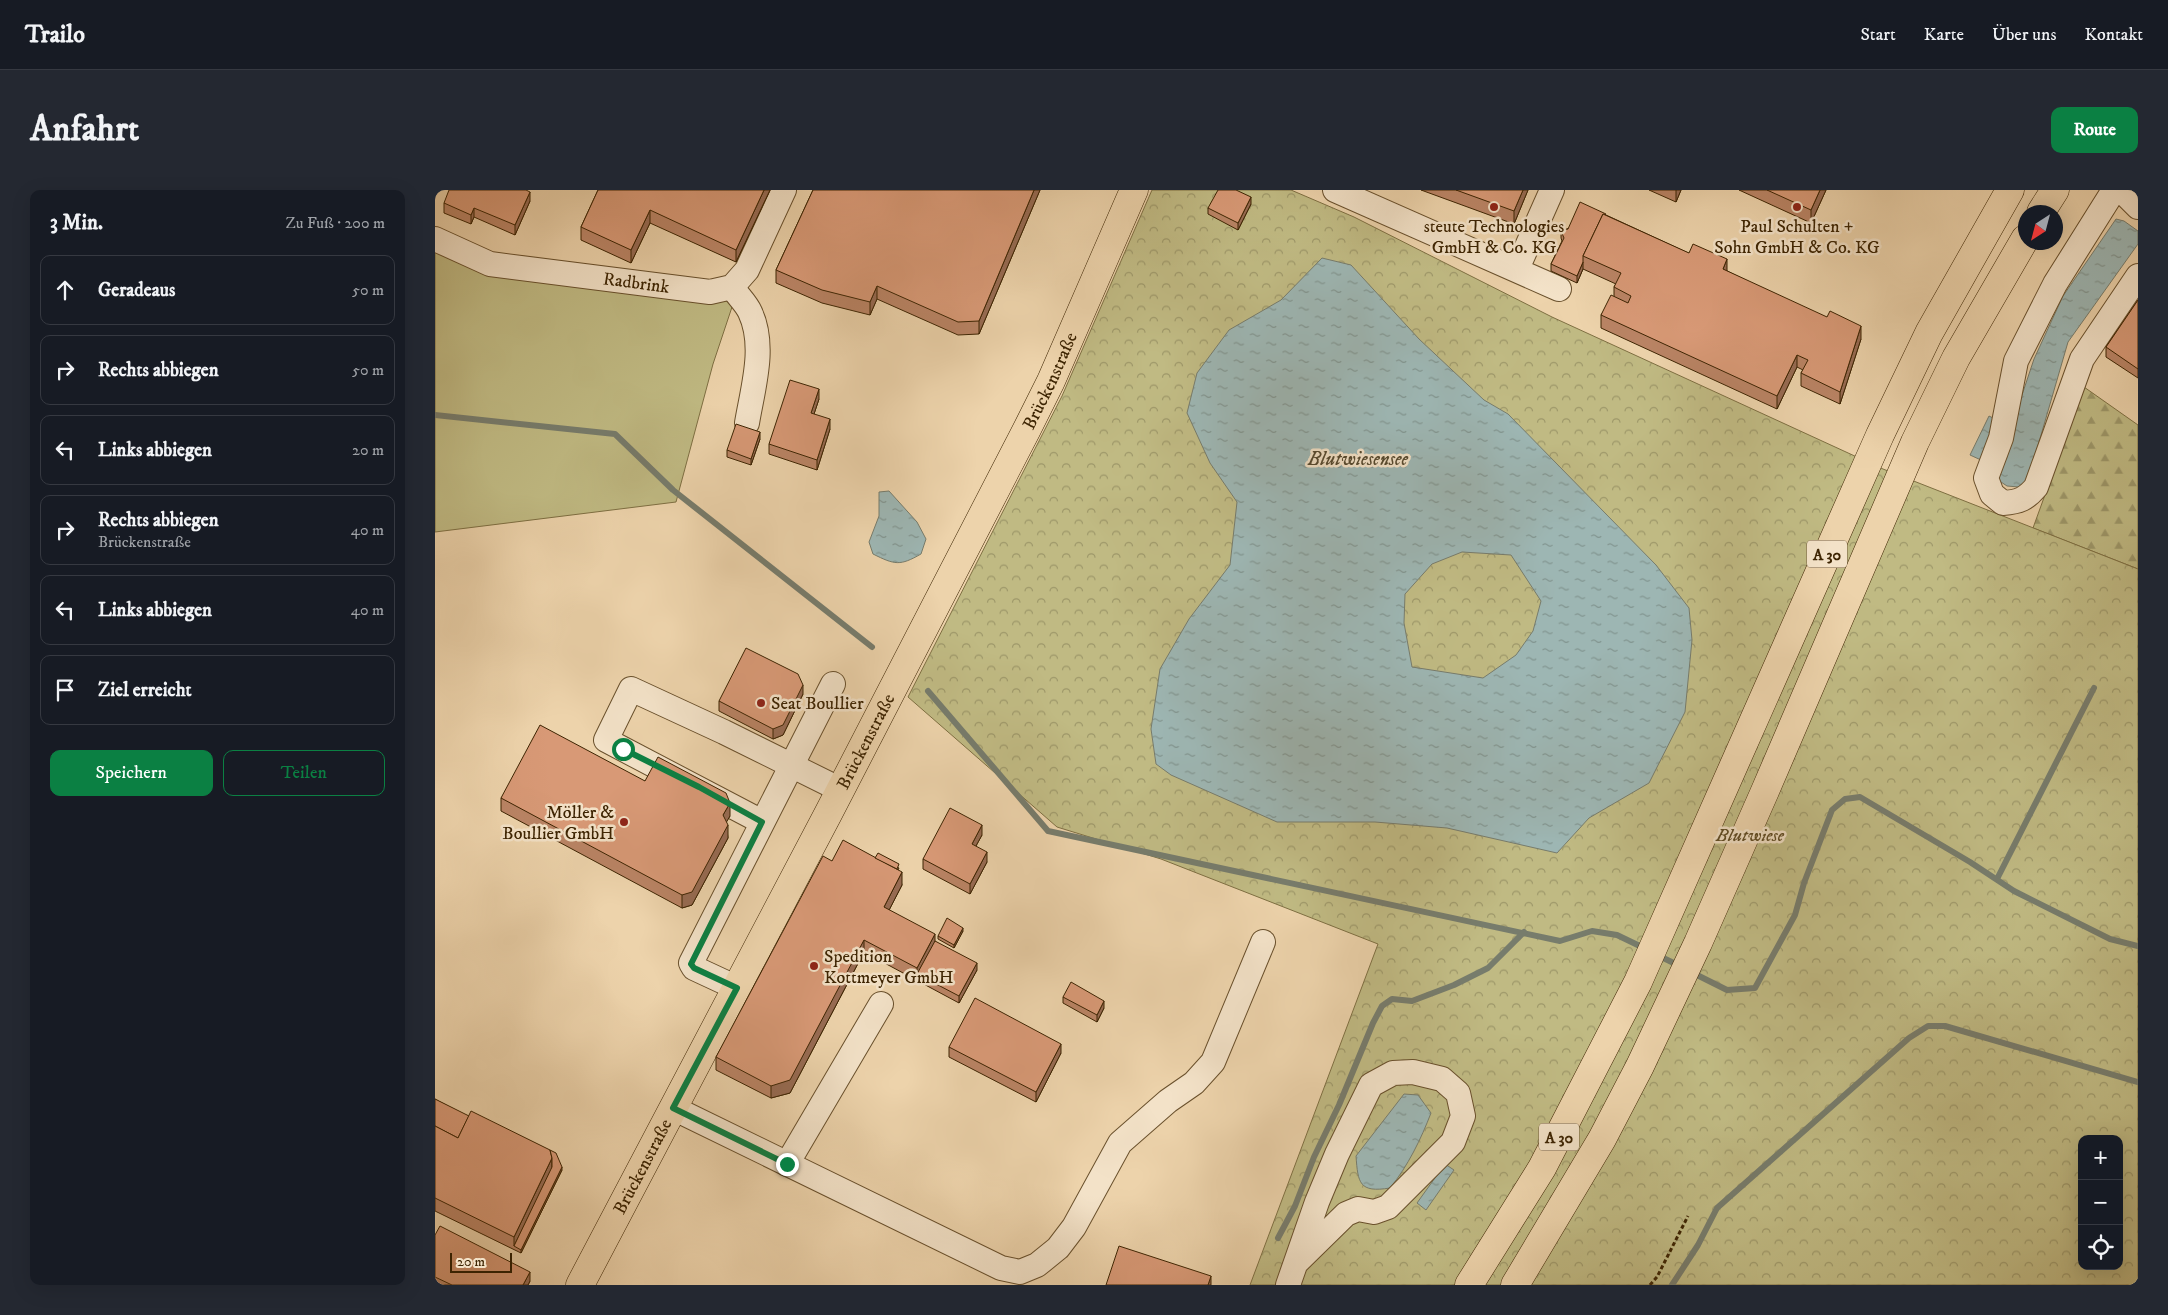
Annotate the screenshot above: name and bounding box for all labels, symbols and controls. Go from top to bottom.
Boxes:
text: Trailo [25,20,85,50]
text: Start [1860,24,1896,46]
text: Karte [1924,24,1964,46]
text: Über uns [1992,24,2056,46]
text: Kontakt [2084,24,2143,46]
button: Route [2051,107,2138,153]
text: Anfahrt [30,108,139,152]
marker: steute Technologies GmbH & Co. KG [1488,201,1500,213]
marker: Paul Schulten + Sohn GmbH & Co. KG [1791,201,1803,213]
north arrow [2018,205,2063,250]
text: 3 Min. [50,210,103,236]
text: Zu Fuß · 200 m [286,213,385,233]
place label: steute Technologies GmbH & Co. KG [1424,216,1564,259]
place label: Paul Schulten + Sohn GmbH & Co. KG [1714,216,1880,259]
street label: Radbrink [602,269,671,299]
icon: ahead [51,276,79,304]
text: Geradeaus [98,279,175,302]
text: 50 m [352,280,384,300]
street label: Brückenstraße [1019,329,1083,433]
icon: right [51,356,79,384]
text: Rechts abbiegen [98,359,219,382]
text: 50 m [352,360,384,380]
icon: left [51,436,79,464]
text: Links abbiegen [98,439,212,462]
text: 20 m [352,440,384,460]
water label: Blutwiesensee [1307,448,1409,471]
text: Rechts abbiegen [98,509,219,532]
icon: right [51,516,79,544]
text: 40 m [351,520,384,540]
text: Brückenstraße [98,532,191,552]
road number: A 30 [1807,540,1847,568]
icon: left [51,596,79,624]
text: Links abbiegen [98,599,212,622]
text: 40 m [351,600,384,620]
icon: arrive [51,676,79,704]
text: Ziel erreicht [98,679,192,702]
street label: Brückenstraße [833,690,900,793]
place label: Seat Boullier [771,693,864,715]
marker: Seat Boullier [755,697,767,709]
route start [612,738,635,761]
button: Speichern [50,750,213,796]
button: Teilen [223,750,385,796]
place label: Möller & Boullier GmbH [502,802,614,845]
marker: Möller & Boullier GmbH [618,816,630,828]
park label: Blutwiese [1715,825,1785,847]
place label: Spedition Kottmeyer GmbH [824,946,954,989]
marker: Spedition Kottmeyer GmbH [808,960,820,972]
street label: Brückenstraße [609,1116,677,1218]
road number: A 30 [1539,1124,1579,1150]
map controls [2078,1135,2123,1270]
button: + [2078,1135,2123,1180]
route end [776,1153,799,1176]
button: − [2078,1180,2123,1225]
button: locate [2078,1225,2123,1270]
scale bar [450,1250,513,1273]
text: 20 m [457,1253,485,1271]

